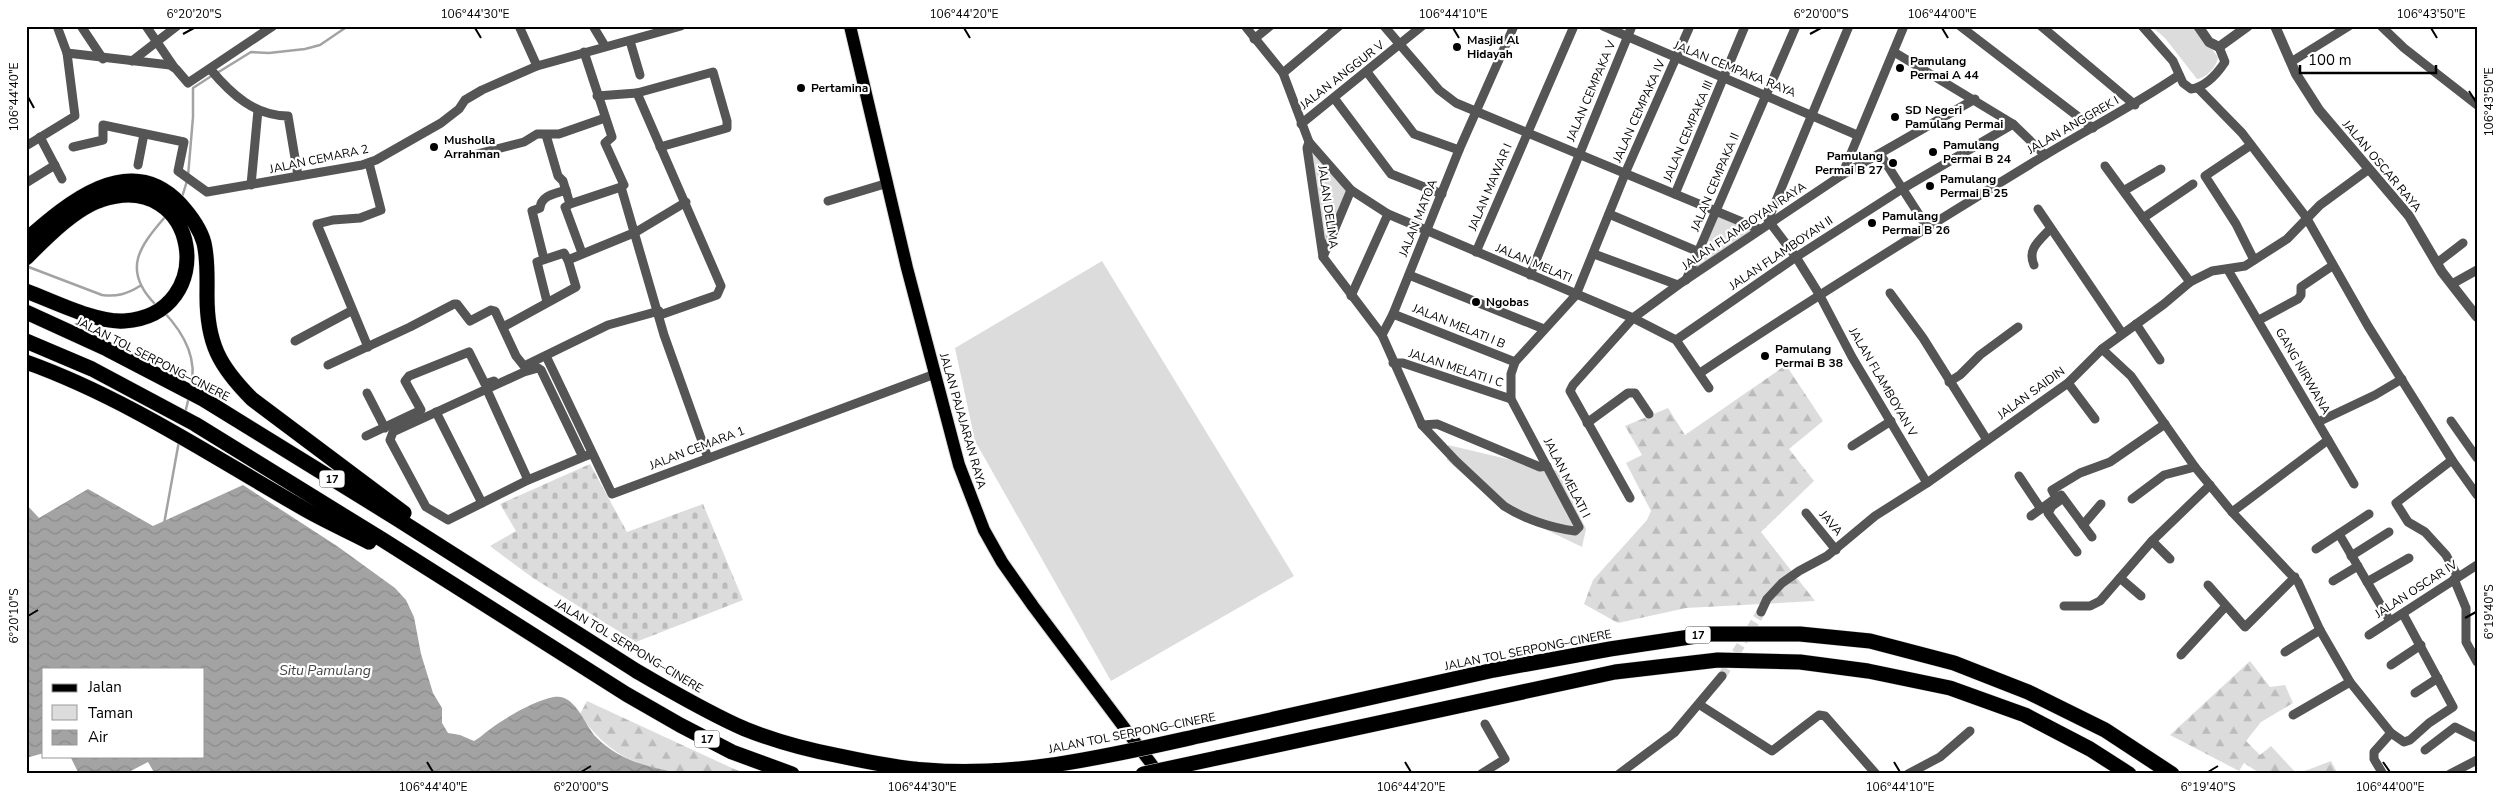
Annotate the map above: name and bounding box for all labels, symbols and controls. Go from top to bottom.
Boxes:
text: 6°20'20"S [166,6,222,22]
text: 106°44'30"E [440,6,510,22]
text: 106°44'20"E [929,6,999,22]
text: 106°44'10"E [1418,6,1488,22]
text: 6°20'00"S [1793,6,1849,22]
text: 106°44'00"E [1907,6,1977,22]
text: 106°43'50"E [2396,6,2466,22]
place label: Masjid Al Hidayah [1467,32,1519,62]
street label: JALAN ANGGUR V [1296,37,1388,114]
street label: JALAN CEMPAKA RAYA [1671,37,1799,101]
street label: JALAN CEMPAKA V [1562,38,1620,145]
marker: Masjid Al Hidayah [1451,41,1463,53]
scale bar [2300,42,2437,74]
text: 100 m [2308,50,2352,70]
place label: Pamulang Permai A 44 [1910,53,1979,83]
street label: JALAN CEMPAKA IV [1609,56,1669,166]
text: 106°44'40"E [6,62,22,132]
marker: Pamulang Permai A 44 [1894,62,1906,74]
text: 106°43'50"E [2481,67,2497,137]
street label: JALAN CEMPAKA III [1660,78,1716,184]
place label: Pertamina [811,80,868,96]
marker: Pertamina [795,82,807,94]
street label: JALAN ANGGREK I [2023,92,2122,158]
place label: SD Negeri Pamulang Permai [1905,102,2003,132]
marker: SD Negeri Pamulang Permai [1889,111,1901,123]
street label: JALAN OSCAR RAYA [2338,116,2425,215]
street label: JALAN CEMPAKA II [1688,131,1742,233]
place label: Musholla Arrahman [444,132,500,162]
place label: Pamulang Permai B 24 [1943,137,2011,167]
street label: JALAN CEMARA 2 [267,141,370,177]
marker: Musholla Arrahman [428,141,440,153]
street label: JALAN MAWAR I [1464,141,1516,234]
marker: Pamulang Permai B 24 [1927,146,1939,158]
place label: Pamulang Permai B 27 [1815,148,1883,178]
marker: Pamulang Permai B 27 [1887,157,1899,169]
street label: JALAN DELIMA [1314,163,1342,250]
place label: Pamulang Permai B 25 [1940,171,2008,201]
street label: JALAN MATOA [1395,177,1441,260]
street label: JALAN FLAMBOYAN RAYA [1678,178,1809,274]
marker: Pamulang Permai B 25 [1924,180,1936,192]
place label: Pamulang Permai B 26 [1882,208,1950,238]
street label: JALAN FLAMBOYAN II [1725,212,1836,294]
marker: Pamulang Permai B 26 [1866,217,1878,229]
street label: JALAN MELATI [1493,239,1575,286]
place label: Ngobas [1486,294,1529,310]
marker: Ngobas [1470,296,1482,308]
street label: JALAN MELATI I B [1409,300,1508,352]
street label: JALAN TOL SERPONG–CINERE [73,313,232,405]
street label: JALAN FLAMBOYAN V [1845,324,1921,440]
street label: GANG NIRWANA [2272,325,2334,417]
place label: Pamulang Permai B 38 [1775,341,1843,371]
street label: JALAN MELATI I C [1406,345,1505,391]
street label: JALAN PAJAJARAN RAYA [936,350,990,491]
marker: Pamulang Permai B 38 [1759,350,1771,362]
street label: JALAN SAIDIN [1993,363,2068,423]
street label: JALAN CEMARA 1 [646,423,747,474]
street label: JALAN MELATI I [1540,435,1594,521]
road number: 17 [320,470,344,488]
street label: JAVA [1815,506,1846,539]
street label: JALAN OSCAR IV [2371,556,2461,622]
text: 6°19'40"S [2481,584,2497,640]
text: 6°20'10"S [6,588,22,644]
street label: JALAN TOL SERPONG–CINERE [551,595,706,697]
street label: JALAN TOL SERPONG–CINERE [1442,626,1613,674]
road number: 17 [1686,626,1710,644]
water label: Situ Pamulang [279,661,371,680]
legend [42,668,205,758]
text: Jalan [87,677,122,697]
text: Taman [88,703,133,723]
street label: JALAN TOL SERPONG–CINERE [1046,709,1217,757]
text: Air [88,727,108,747]
road number: 17 [694,731,720,748]
text: 106°44'40"E [398,779,468,795]
text: 6°20'00"S [553,779,609,795]
text: 106°44'30"E [887,779,957,795]
text: 106°44'20"E [1376,779,1446,795]
text: 106°44'10"E [1865,779,1935,795]
text: 6°19'40"S [2180,779,2236,795]
text: 106°44'00"E [2355,779,2425,795]

